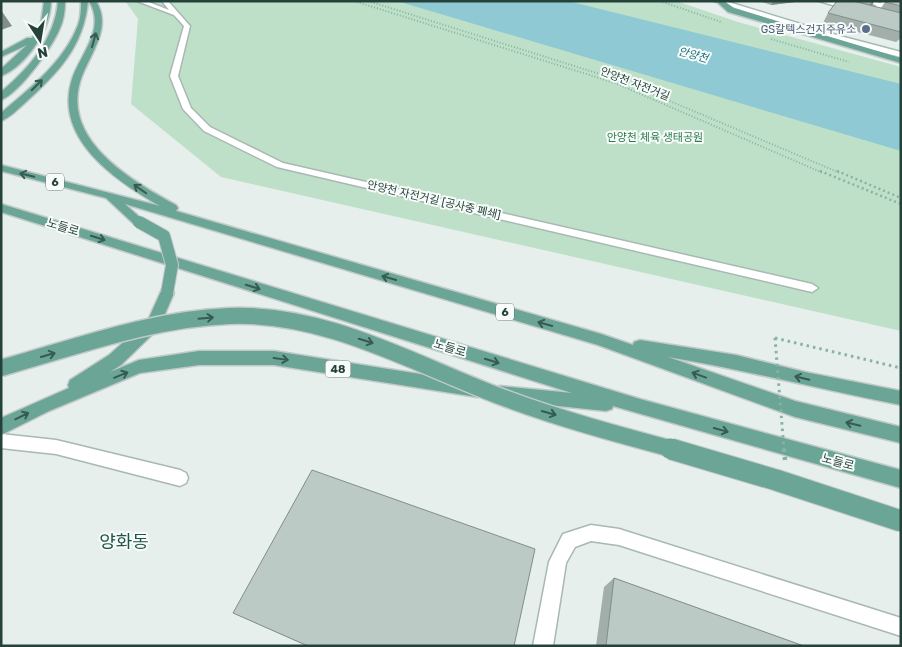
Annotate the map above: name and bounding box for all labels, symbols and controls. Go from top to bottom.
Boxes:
north arrow [15,15,65,65]
place label: GS칼텍스건지주유소 [761,23,856,36]
marker: GS칼텍스건지주유소 [860,23,872,35]
one-way arrow [90,33,100,49]
text: N [36,43,49,62]
water label: 안양천 [677,45,711,66]
street label: 안양천 자전거길 [598,65,672,103]
one-way arrow [31,79,44,91]
park label: 안양천 체육 생태공원 [607,131,703,144]
one-way arrow [19,170,35,179]
road number: 6 [46,173,64,190]
street label: 안양천 자전거길 [공사중 폐쇄] [366,178,502,222]
one-way arrow [133,184,147,194]
street label: 노들로 [45,215,81,239]
one-way arrow [90,234,106,244]
one-way arrow [381,273,397,282]
one-way arrow [245,282,261,292]
road number: 6 [496,304,514,320]
one-way arrow [198,314,214,323]
one-way arrow [537,318,553,328]
one-way arrow [357,336,373,346]
street label: 노들로 [432,336,468,360]
one-way arrow [40,350,56,360]
one-way arrow [272,355,288,365]
one-way arrow [483,357,499,367]
road number: 48 [326,360,350,378]
one-way arrow [113,369,128,378]
one-way arrow [691,370,707,379]
one-way arrow [794,373,810,382]
one-way arrow [541,409,557,419]
one-way arrow [14,411,29,421]
one-way arrow [846,419,862,428]
one-way arrow [712,425,728,435]
street label: 노들로 [820,451,856,473]
district label: 양화동 [99,531,149,553]

